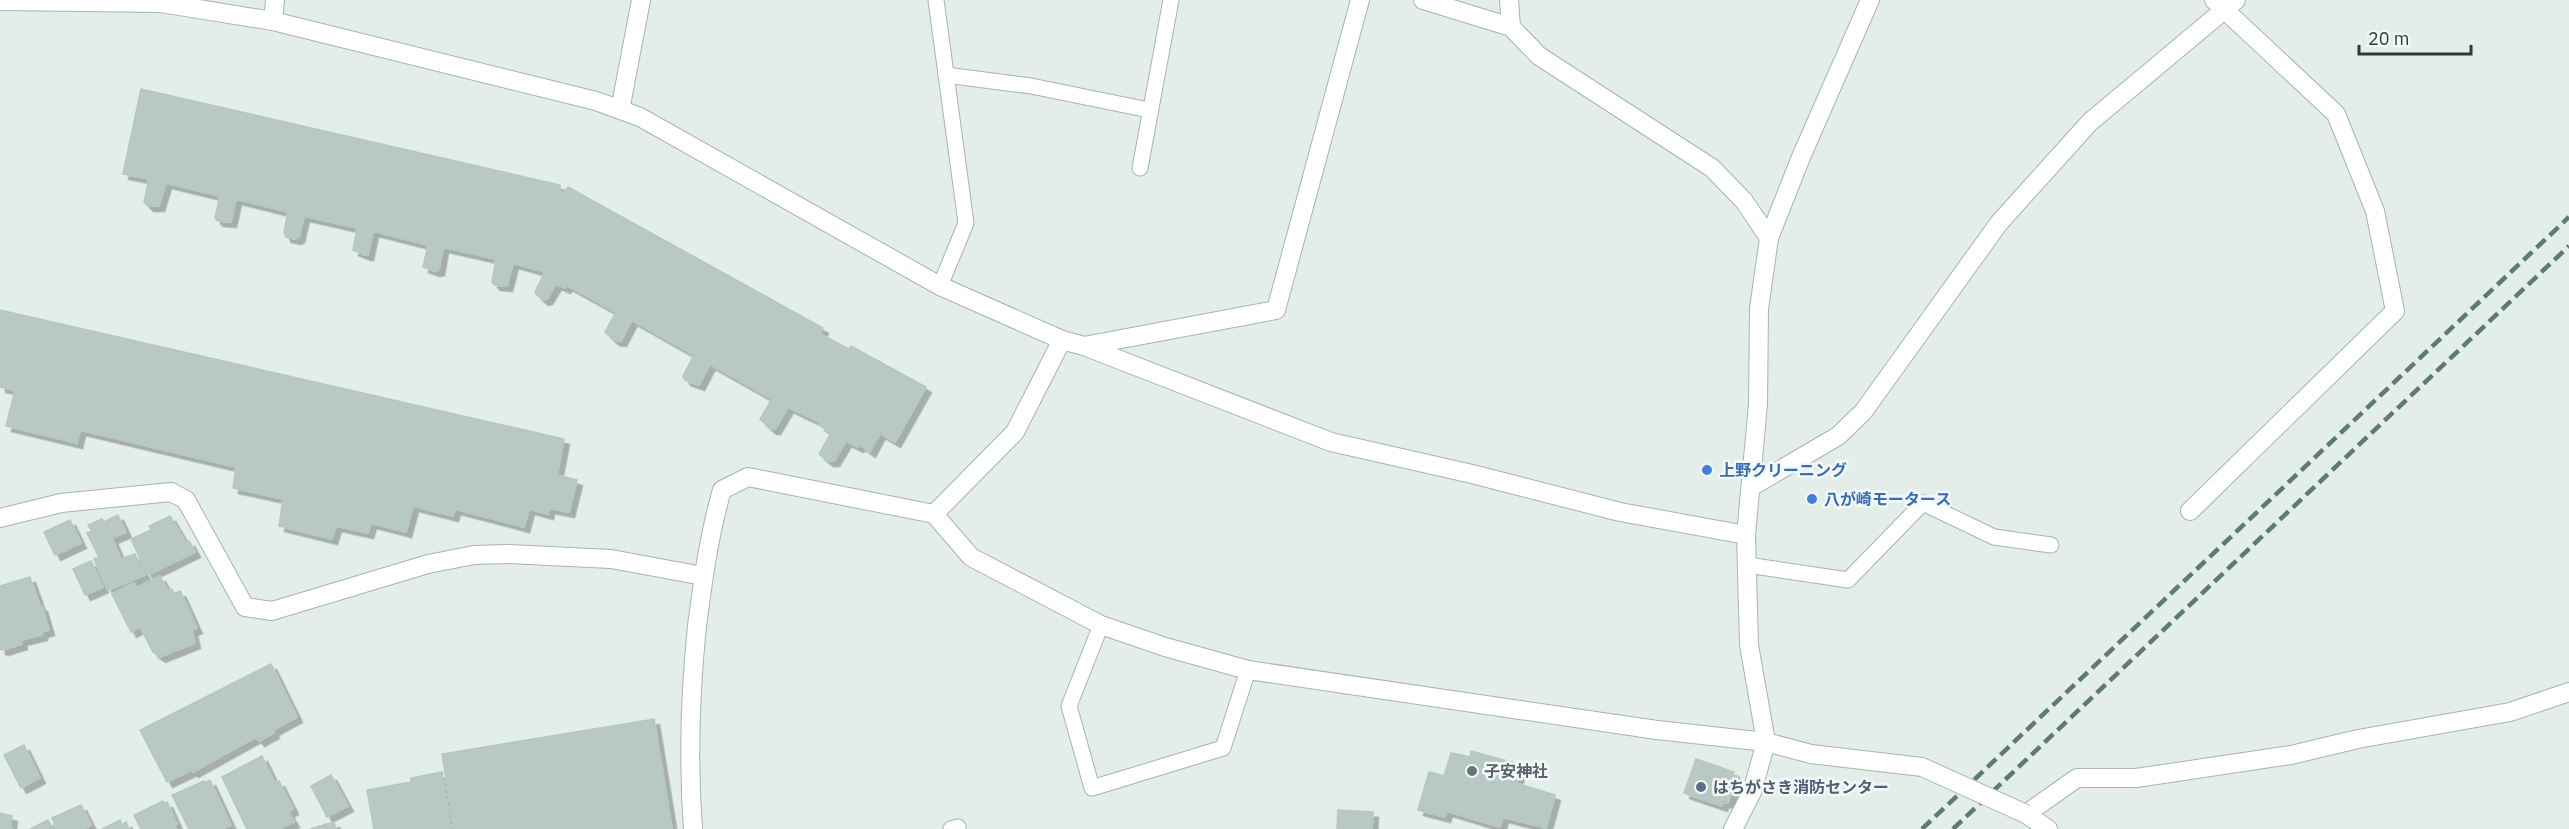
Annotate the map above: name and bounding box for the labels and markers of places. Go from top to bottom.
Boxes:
place label: 上野クリーニング [1719,460,1847,480]
marker: 上野クリーニング [1700,463,1714,477]
place label: 八が崎モータース [1824,489,1951,509]
marker: 八が崎モータース [1805,492,1819,506]
place label: 子安神社 [1484,761,1548,781]
marker: 子安神社 [1465,764,1479,778]
place label: はちがさき消防センター [1713,777,1889,797]
marker: はちがさき消防センター [1694,780,1708,794]

